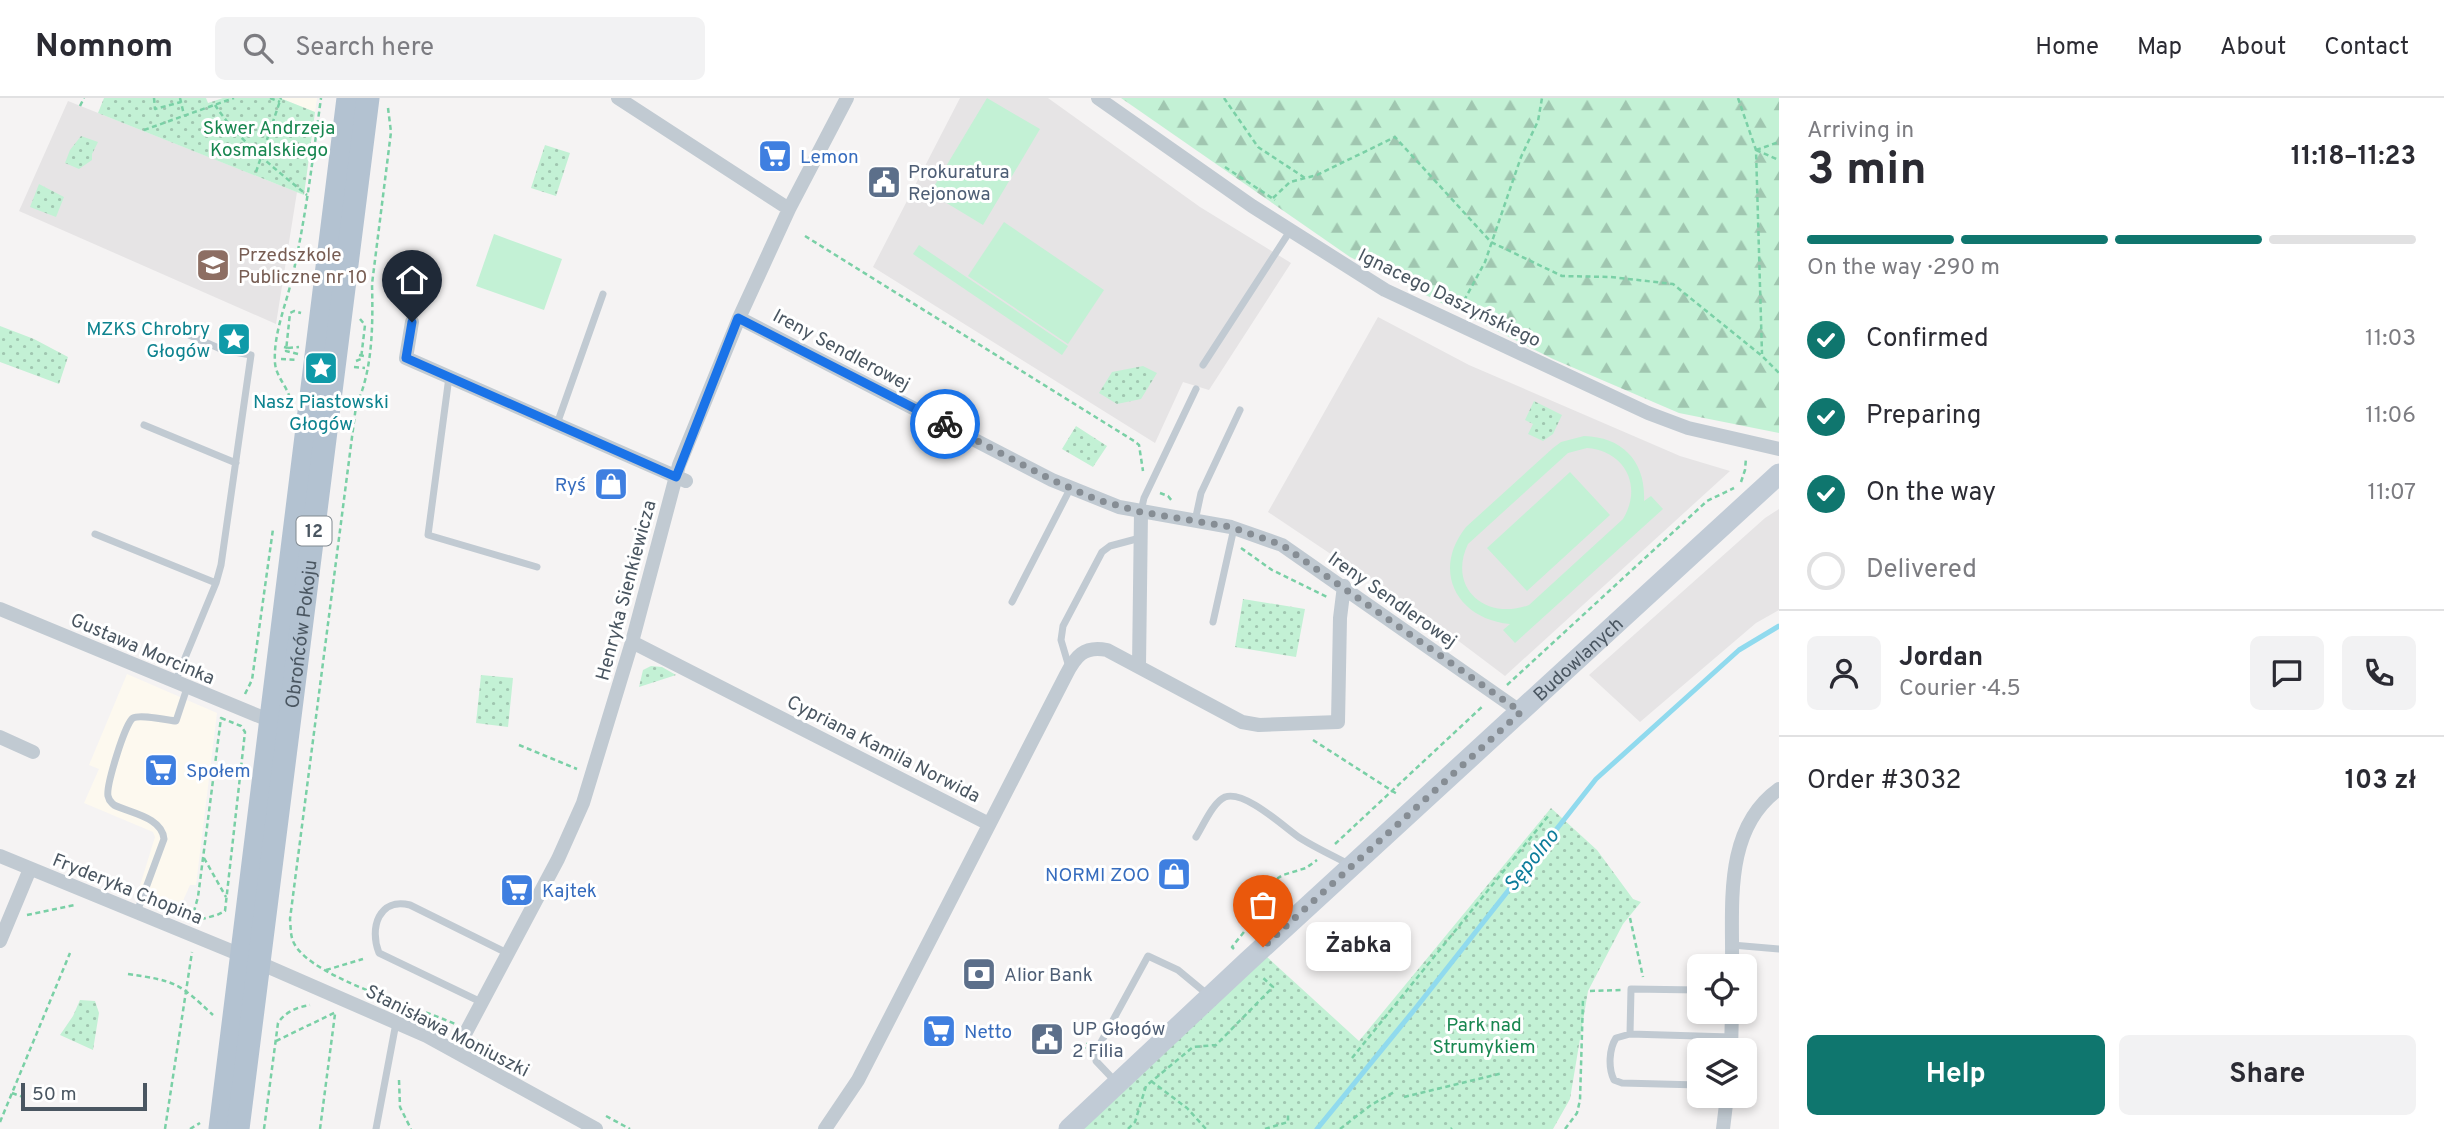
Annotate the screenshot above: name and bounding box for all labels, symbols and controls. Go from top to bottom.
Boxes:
search box [215,17,705,80]
text: Nomnom [35,27,173,69]
icon: search [239,29,277,67]
text: Search here [295,32,434,65]
text: Home [2035,33,2099,63]
text: Map [2137,33,2182,63]
text: About [2220,33,2286,63]
text: Contact [2324,33,2409,63]
park label: Skwer Andrzeja Kosmalskiego [203,117,335,163]
text: Arriving in [1807,117,1914,146]
supermarket icon: Lemon [756,137,794,175]
text: 11:18–11:23 [2291,141,2416,174]
text: 3 min [1807,142,1927,201]
place label: Lemon [800,146,859,170]
place label: Prokuratura Rejonowa [908,161,1009,207]
public building icon: Prokuratura Rejonowa [865,163,903,201]
place label: Przedszkole Publiczne nr 10 [238,244,368,290]
street label: Ignacego Daszyńskiego [1354,244,1544,354]
school or university icon: Przedszkole Publiczne nr 10 [194,246,232,284]
pin [382,250,442,322]
text: On the way · 290 m [1807,254,2000,283]
icon: home [393,261,431,299]
street label: Ireny Sendlerowej [768,304,914,397]
place label: MZKS Chrobry Głogów [86,318,210,364]
place icon: MZKS Chrobry Głogów [215,320,253,358]
icon: check [1807,321,1845,359]
text: Confirmed [1866,323,1989,356]
text: 11:03 [2365,325,2416,354]
place icon: Nasz Piastowski Głogów [302,349,340,387]
courier [910,389,980,459]
place label: Nasz Piastowski Głogów [253,391,389,437]
icon: check [1807,398,1845,436]
text: Preparing [1866,400,1981,433]
text: 11:06 [2365,402,2416,431]
icon: bike [926,405,964,443]
shop icon: Ryś [592,465,630,503]
place label: Ryś [555,474,586,498]
icon: check [1807,475,1845,513]
text: On the way [1866,477,1996,510]
text: 11:07 [2368,479,2416,508]
street label: Henryka Sienkiewicza [591,498,663,683]
road number: 12 [296,516,332,545]
street label: Ireny Sendlerowej [1323,547,1461,654]
text: Delivered [1866,554,1977,587]
street label: Obrońców Pokoju [281,558,324,710]
street label: Gustawa Morcinka [66,609,218,691]
street label: Budowlanych [1529,613,1629,707]
button: person [1807,636,1881,710]
button: chat [2250,636,2324,710]
button: phone [2342,636,2416,710]
text: Jordan [1899,642,1983,675]
text: Courier · 4.5 [1899,675,2021,704]
street label: Cypriana Kamila Norwida [782,691,984,809]
supermarket icon: Społem [142,751,180,789]
place label: Społem [186,760,251,784]
text: Order #3032 [1807,765,1962,798]
text: 103 zł [2345,765,2416,798]
water label: Sępolno [1499,823,1566,898]
street label: Fryderyka Chopina [49,849,206,931]
shop icon: NORMI ZOO [1155,855,1193,893]
place label: NORMI ZOO [1045,864,1150,888]
supermarket icon: Kajtek [498,871,536,909]
pin [1233,875,1293,947]
place label: Kajtek [542,880,597,904]
icon: bag [1244,886,1282,924]
callout: Żabka [1305,922,1410,972]
text: Żabka [1325,932,1392,961]
map controls [1687,954,1757,1108]
button: locate [1687,954,1757,1024]
bank icon: Alior Bank [960,955,998,993]
place label: Alior Bank [1004,964,1093,988]
street label: Stanisława Moniuszki [361,980,533,1084]
supermarket icon: Netto [920,1012,958,1050]
park label: Park nad Strumykiem [1432,1014,1536,1060]
place label: UP Głogów 2 Filia [1072,1018,1165,1064]
public building icon: UP Głogów 2 Filia [1028,1020,1066,1058]
place label: Netto [964,1021,1012,1045]
button: Help [1807,1035,2105,1115]
button: Share [2119,1035,2416,1115]
button: layers [1687,1038,1757,1108]
scale bar [21,1080,147,1112]
text: 50 m [32,1083,77,1107]

